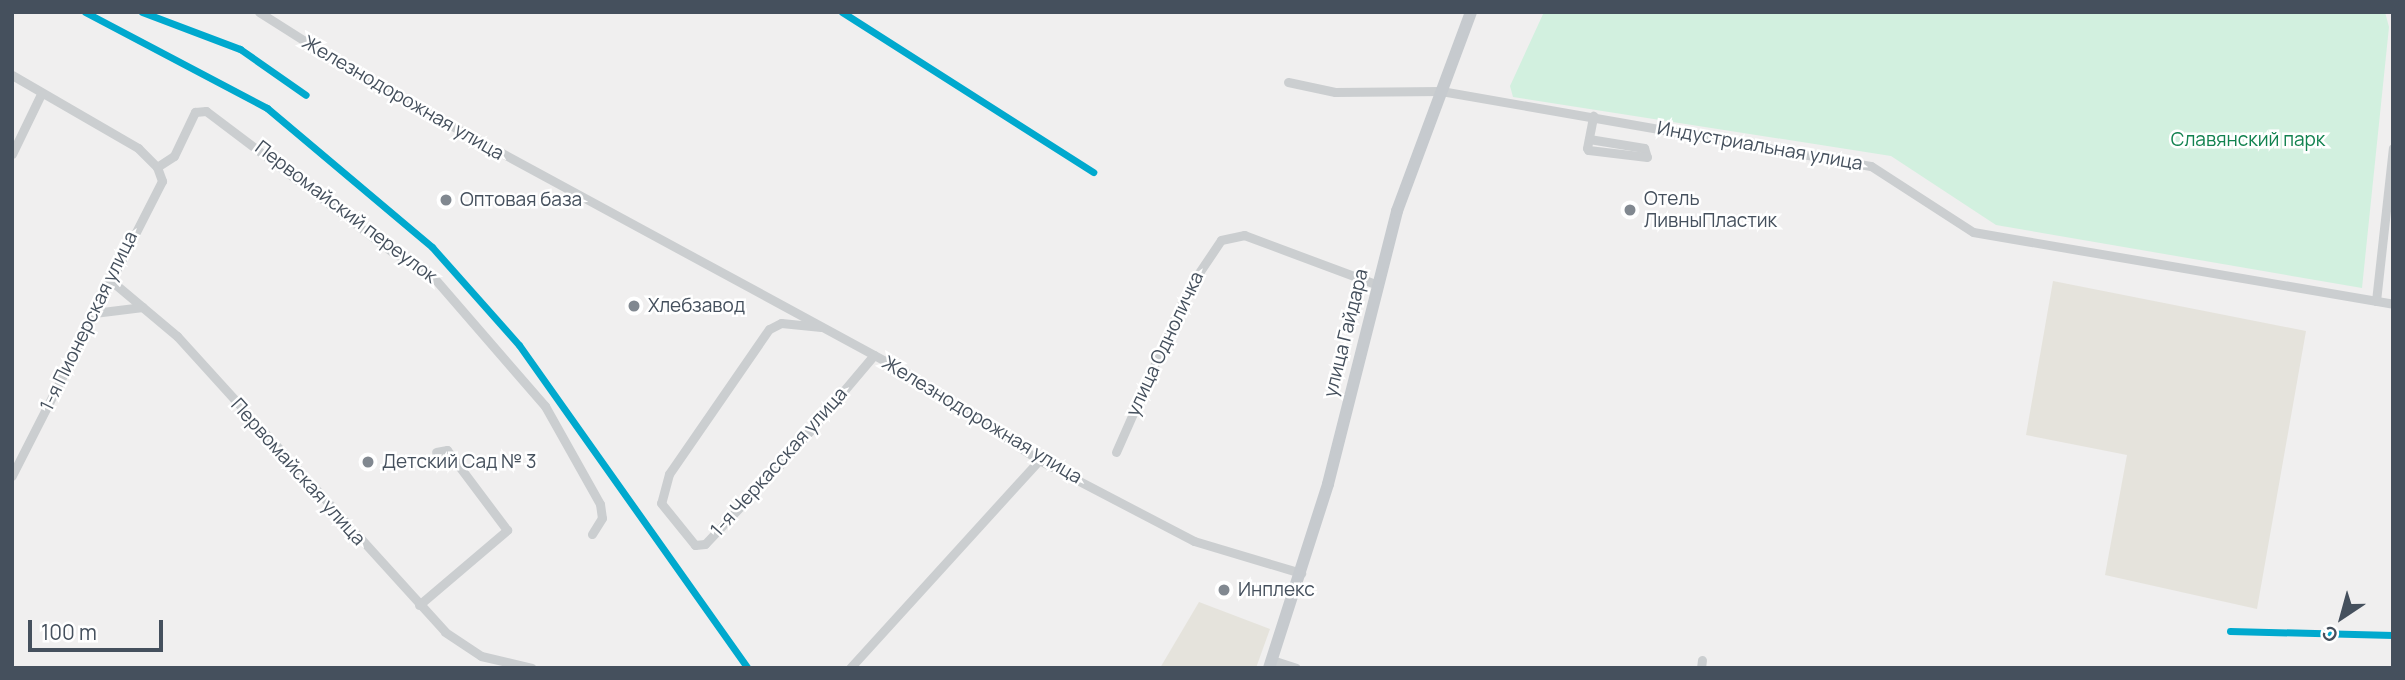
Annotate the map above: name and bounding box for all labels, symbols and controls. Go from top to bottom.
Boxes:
street label: Железнодорожная улица [298,31,508,165]
street label: Индустриальная улица [1655,117,1865,175]
park label: Славянский парк [2171,129,2325,151]
street label: Первомайский переулок [250,136,442,288]
place label: Отель ЛивныПластик [1644,188,1777,232]
place label: Оптовая база [460,189,582,211]
marker: Оптовая база [438,192,454,208]
marker: Отель ЛивныПластик [1622,202,1638,218]
street label: 1-я Пионерская улица [36,228,142,414]
street label: улица Гайдара [1319,267,1373,399]
street label: улица Одноличка [1121,268,1209,420]
place label: Хлебзавод [648,295,745,317]
marker: Хлебзавод [626,298,642,314]
street label: Железнодорожная улица [878,351,1086,489]
street label: 1-я Черкасская улица [706,383,852,541]
street label: Первомайская улица [226,394,370,550]
place label: Детский Сад № 3 [382,451,536,473]
marker: Детский Сад № 3 [360,454,376,470]
place label: Инплекс [1238,579,1315,601]
marker: Инплекс [1216,582,1232,598]
north arrow [2307,582,2377,652]
scale bar [32,606,166,650]
text: 100 m [41,618,97,646]
text: С [2316,619,2343,649]

